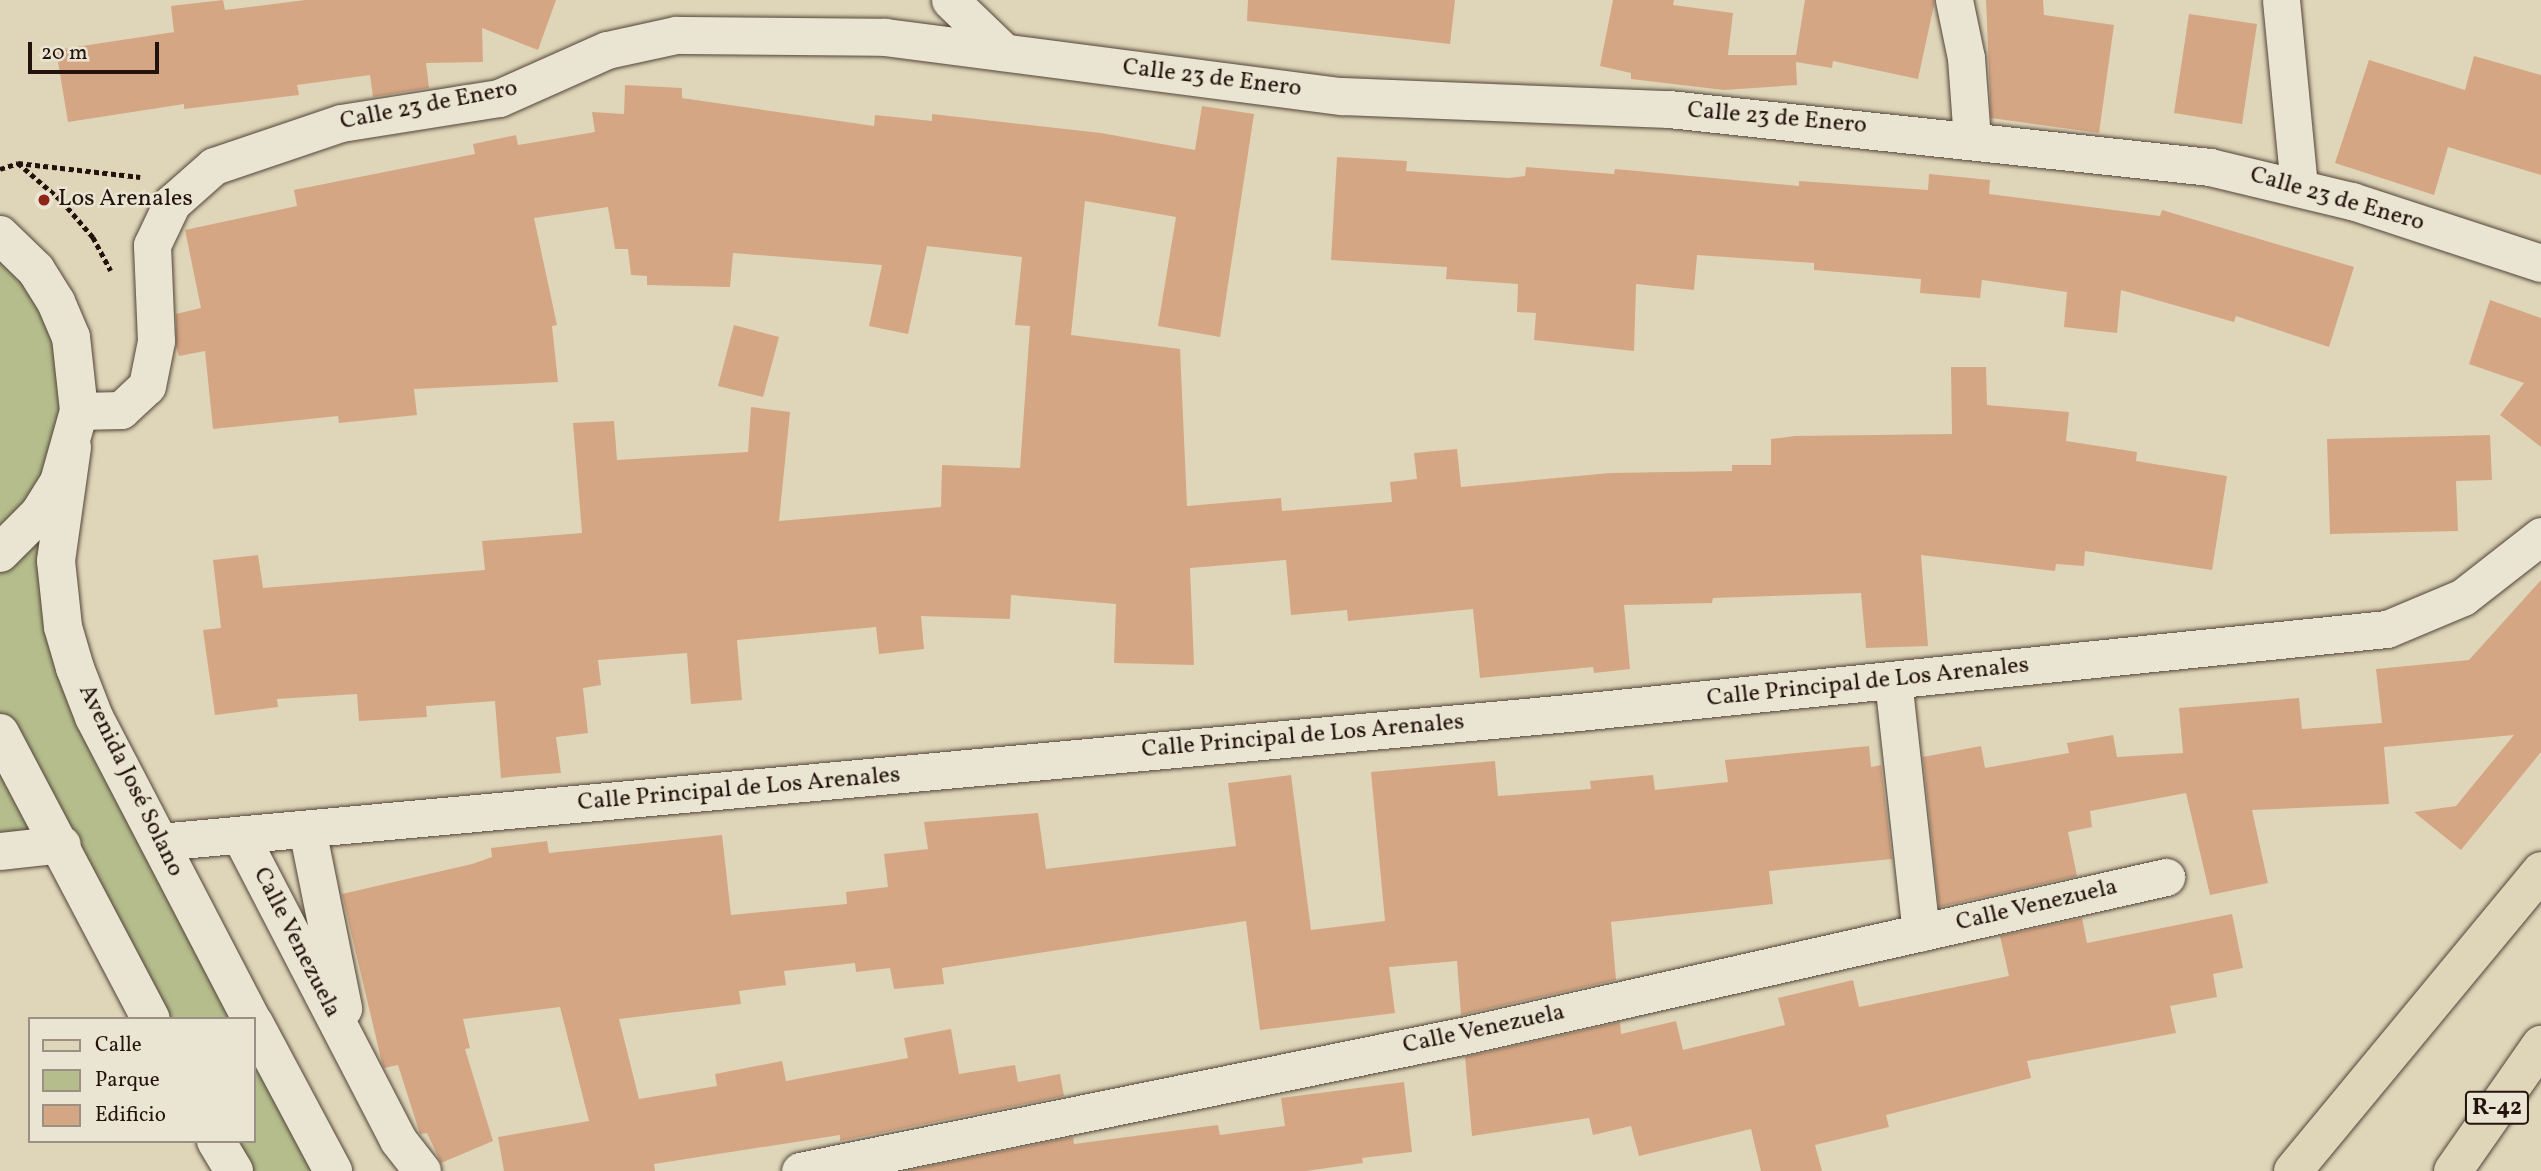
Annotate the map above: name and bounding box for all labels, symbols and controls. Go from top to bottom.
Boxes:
scale bar [32,28,163,72]
text: 20 m [41,39,87,68]
street label: Calle 23 de Enero [1121,54,1303,104]
street label: Calle 23 de Enero [338,75,520,137]
street label: Calle 23 de Enero [1686,97,1868,141]
street label: Calle 23 de Enero [2246,161,2428,239]
place label: Los Arenales [58,186,193,214]
marker: Los Arenales [36,192,52,208]
street label: Calle Principal de Los Arenales [1706,652,2030,714]
street label: Avenida José Solano [71,680,189,882]
street label: Calle Principal de Los Arenales [1140,709,1466,765]
street label: Calle Principal de Los Arenales [576,762,902,818]
street label: Calle Venezuela [246,863,346,1023]
street label: Calle Venezuela [1953,873,2121,939]
street label: Calle Venezuela [1400,999,1568,1061]
legend [28,1017,256,1143]
text: Calle [95,1031,142,1060]
text: Parque [95,1066,160,1095]
road number: R-42 [2464,1088,2530,1128]
text: Edificio [95,1101,166,1130]

